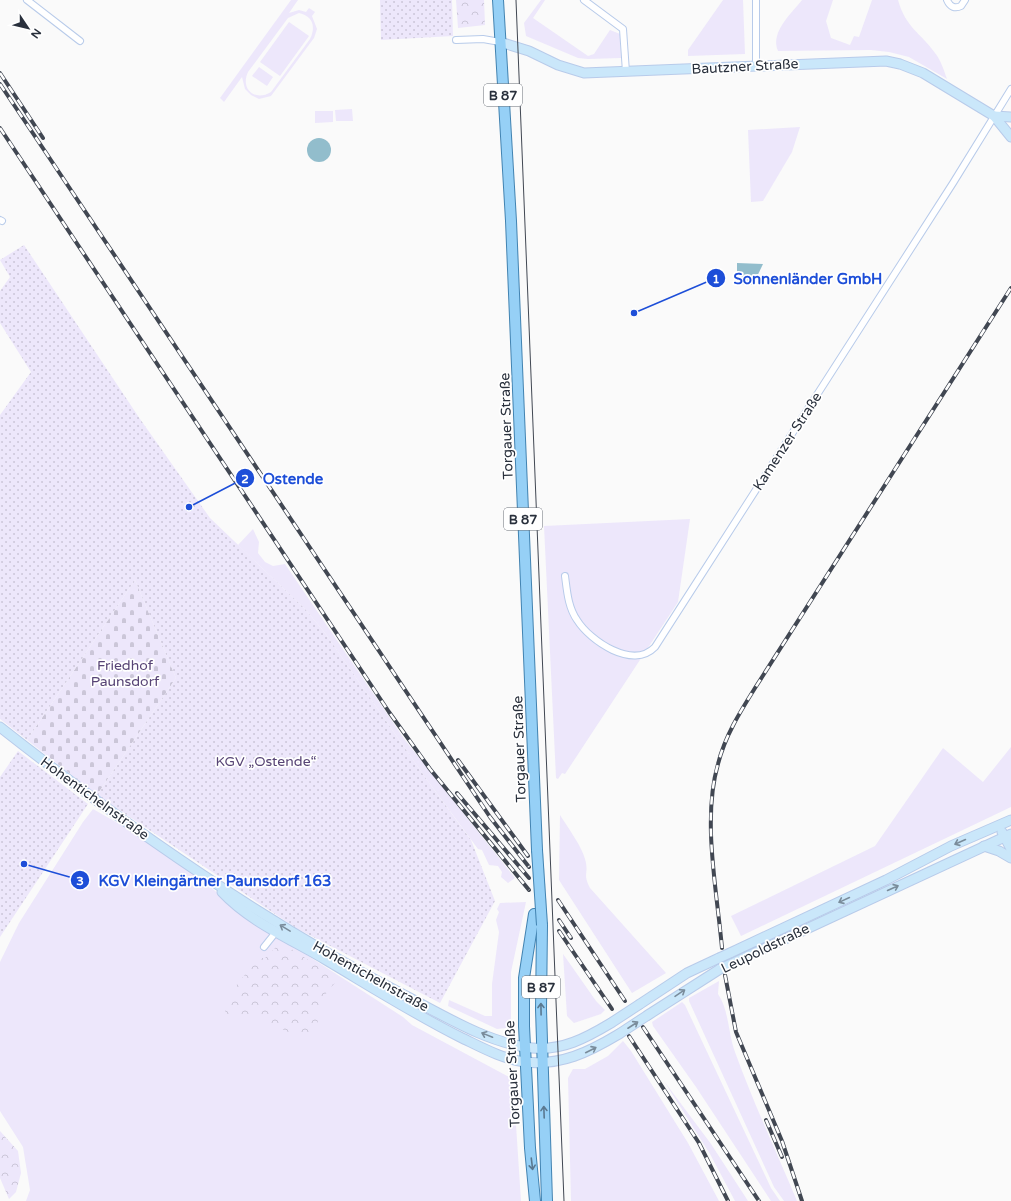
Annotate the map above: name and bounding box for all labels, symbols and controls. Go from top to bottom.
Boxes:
north arrow [8,8,48,48]
text: N [28,26,44,41]
street label: Bautzner Straße [691,55,799,78]
road number: B 87 [484,84,522,106]
callout: Sonnenländer GmbH [706,265,891,292]
text: Sonnenländer GmbH [734,270,882,288]
text: 1 [712,272,720,286]
street label: Torgauer Straße [496,372,517,480]
street label: Kamenzer Straße [749,389,826,494]
callout: Ostende [235,465,332,492]
text: Ostende [263,470,324,488]
text: 2 [241,472,249,486]
road number: B 87 [504,508,542,530]
park label: Friedhof Paunsdorf [91,657,160,690]
street label: Torgauer Straße [509,695,530,803]
street label: Hohentichelnstraße [37,753,152,844]
park label: KGV „Ostende“ [215,753,317,770]
one-way arrow [954,839,966,847]
callout: KGV Kleingärtner Paunsdorf 163 [70,867,339,894]
text: KGV Kleingärtner Paunsdorf 163 [99,872,331,891]
text: 3 [76,874,84,888]
one-way arrow [886,884,898,891]
one-way arrow [838,897,850,904]
street label: Leupoldstraße [718,920,812,977]
one-way arrow [280,924,291,932]
street label: Hohentichelnstraße [310,937,432,1015]
road number: B 87 [522,976,560,998]
one-way arrow [674,989,685,997]
one-way arrow [537,1003,545,1016]
street label: Torgauer Straße [501,1020,524,1128]
one-way arrow [627,1021,638,1029]
one-way arrow [482,1031,494,1039]
one-way arrow [585,1046,597,1054]
one-way arrow [541,1106,548,1119]
one-way arrow [528,1157,536,1170]

